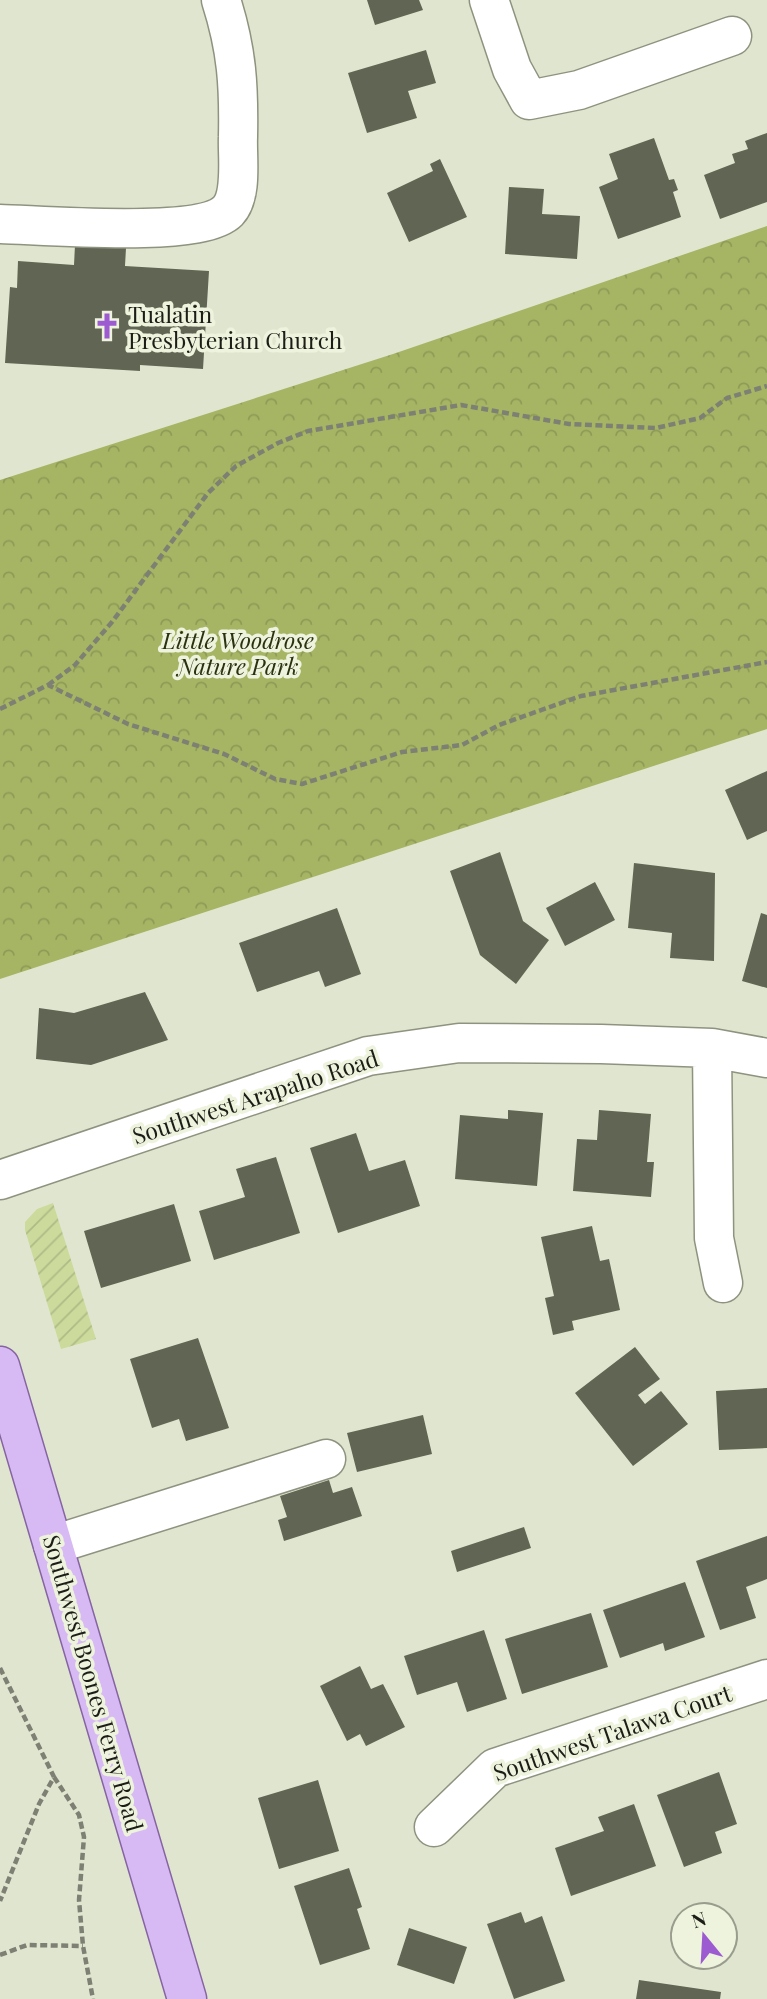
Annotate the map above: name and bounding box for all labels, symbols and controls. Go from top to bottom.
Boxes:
place label: Tualatin Presbyterian Church [128,298,343,355]
church icon: Tualatin Presbyterian Church [92,311,122,341]
park label: Little Woodrose Nature Park [161,624,314,681]
street label: Southwest Arapaho Road [128,1042,382,1150]
street label: Southwest Boones Ferry Road [37,1531,151,1835]
street label: Southwest Talawa Court [489,1676,736,1787]
north arrow [669,1901,739,1971]
text: N [688,1904,709,1933]

